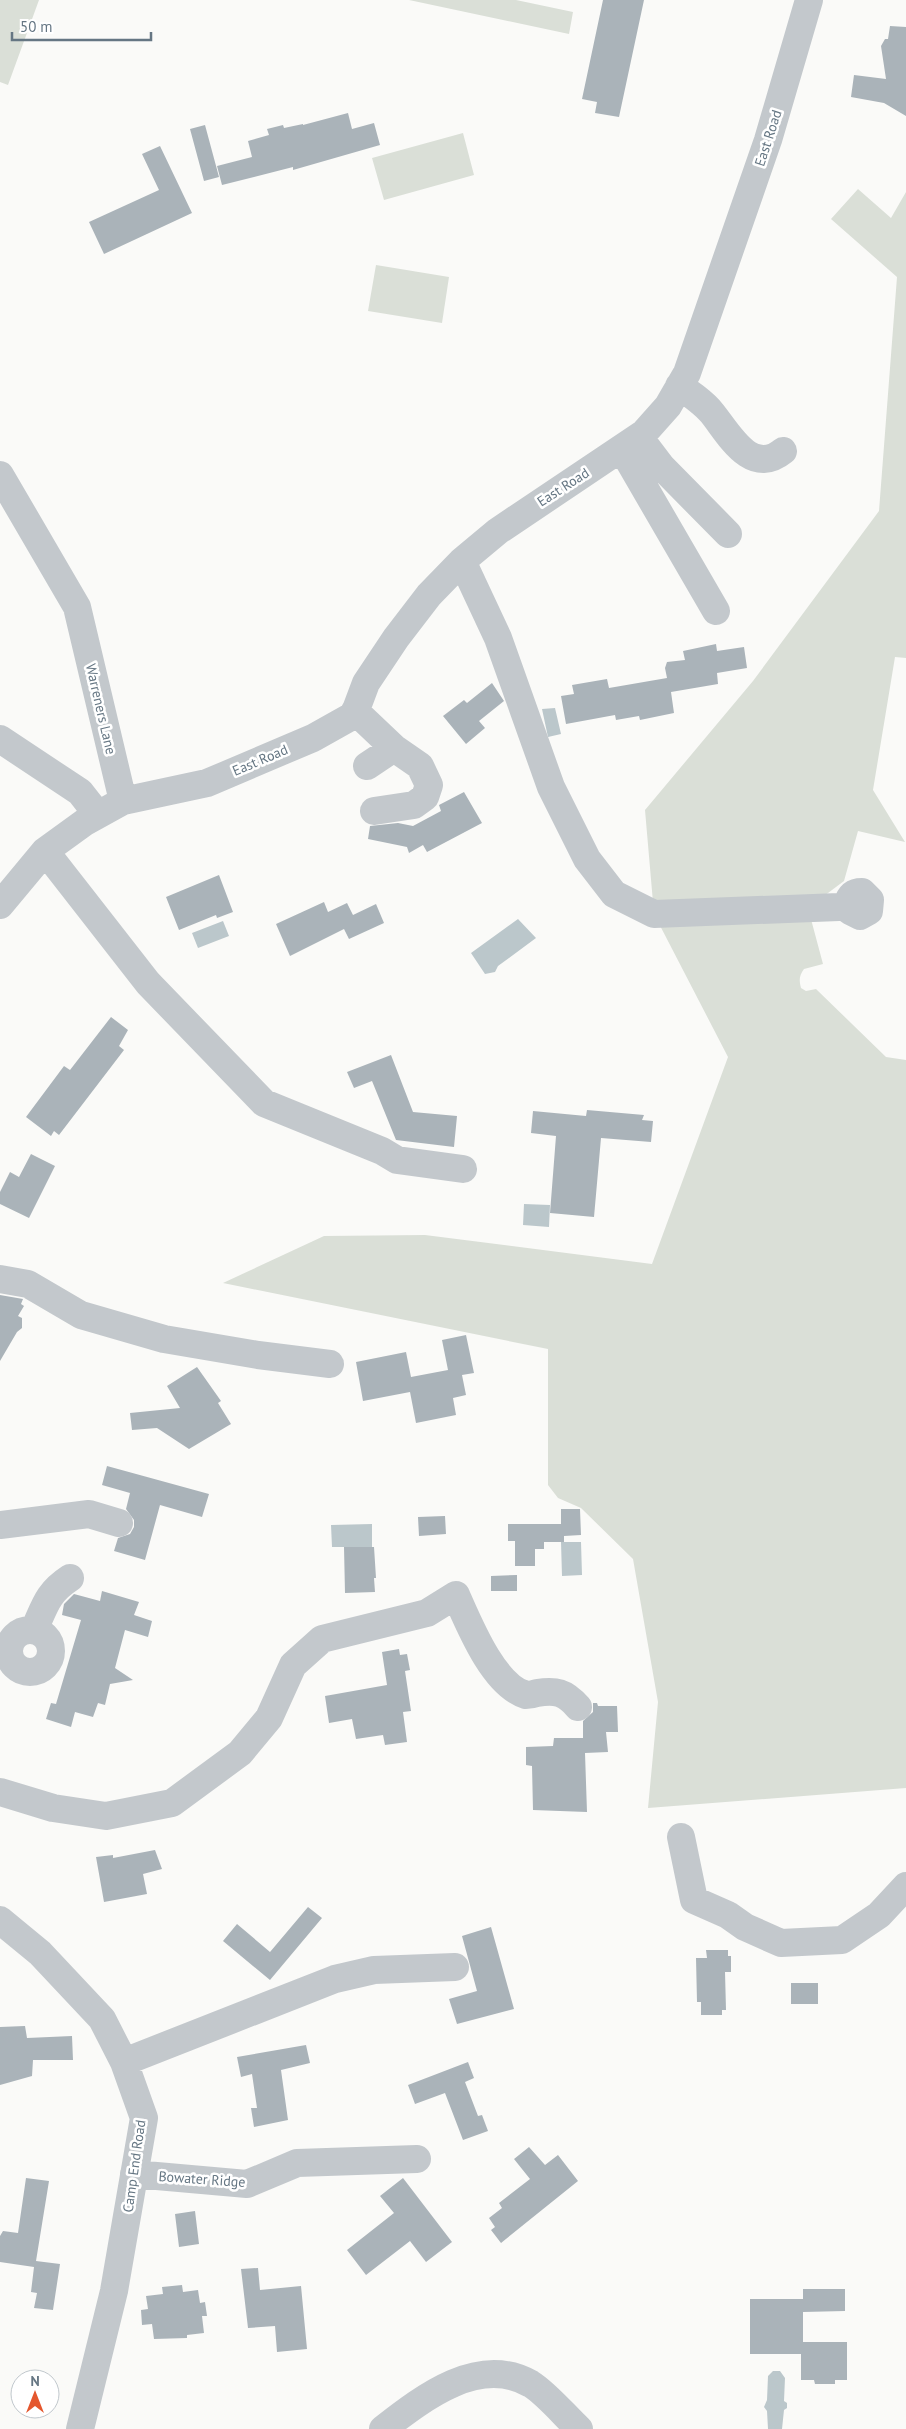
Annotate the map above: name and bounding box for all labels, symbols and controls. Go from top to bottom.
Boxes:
scale bar [12,10,151,42]
text: 50 m [20,17,53,36]
street label: East Road [750,107,786,169]
street label: East Road [534,464,592,510]
street label: Warreners Lane [82,662,120,756]
street label: East Road [230,740,290,780]
street label: Camp End Road [119,2118,149,2214]
street label: Bowater Ridge [158,2167,246,2191]
north arrow [10,2369,60,2419]
text: N [30,2372,40,2390]

